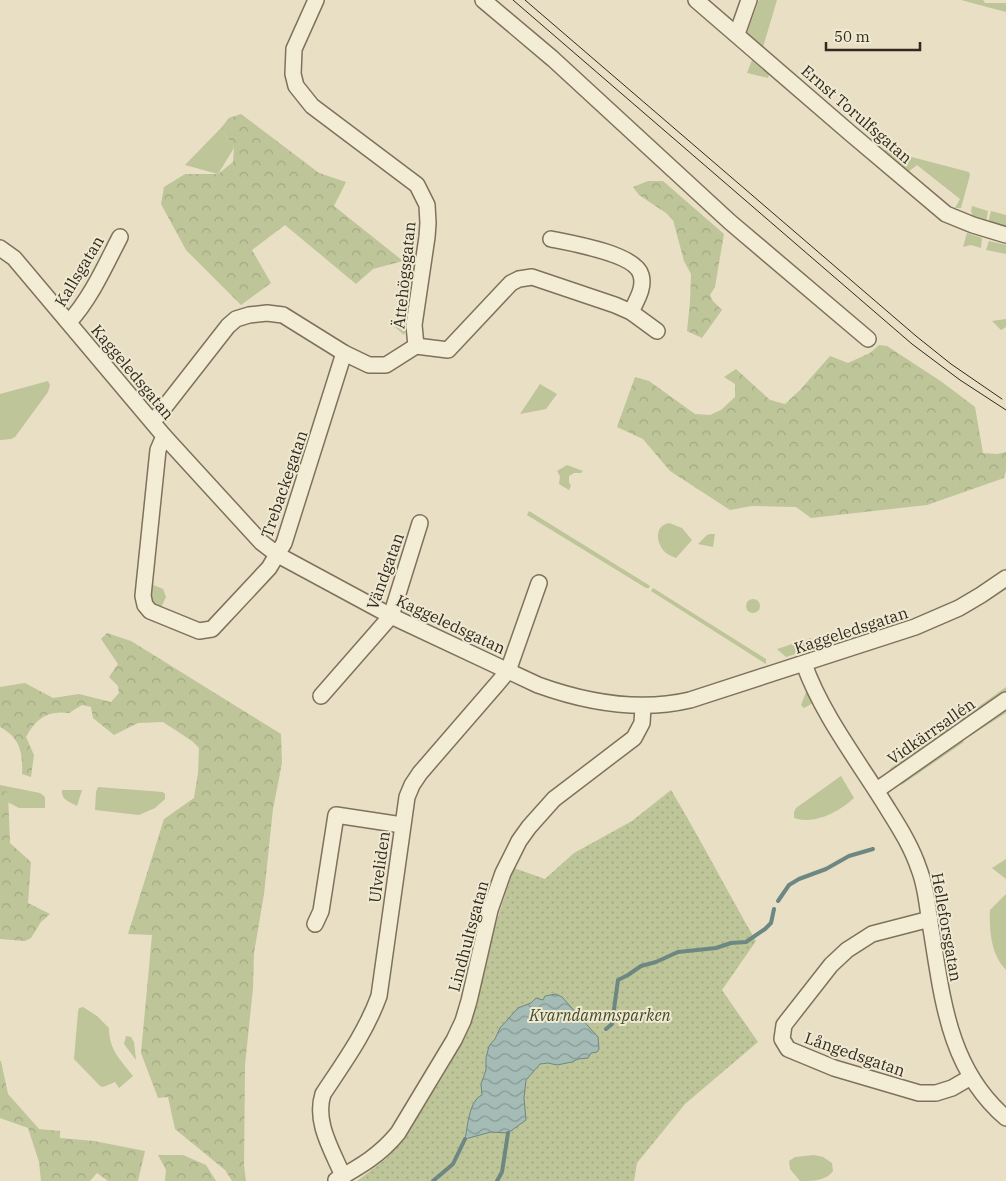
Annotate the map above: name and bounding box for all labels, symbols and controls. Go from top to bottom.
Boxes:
scale bar [826,20,920,52]
text: 50 m [834,27,870,46]
street label: Ernst Torulfsgatan [797,60,917,168]
street label: Ättehögsgatan [388,220,420,330]
street label: Kallsgatan [50,232,108,310]
street label: Kaggeledsgatan [87,320,179,424]
street label: Trebackegatan [256,428,312,540]
street label: Vändgatan [362,530,408,612]
street label: Kaggeledsgatan [393,590,509,658]
street label: Kaggeledsgatan [792,602,910,658]
street label: Vidkärrsallén [883,693,979,769]
street label: Ulveliden [364,830,394,904]
street label: Helleforsgatan [928,871,966,983]
street label: Lindhultsgatan [444,878,492,994]
park label: Kvarndammsparken [528,1005,671,1025]
street label: Långedsgatan [802,1027,908,1081]

